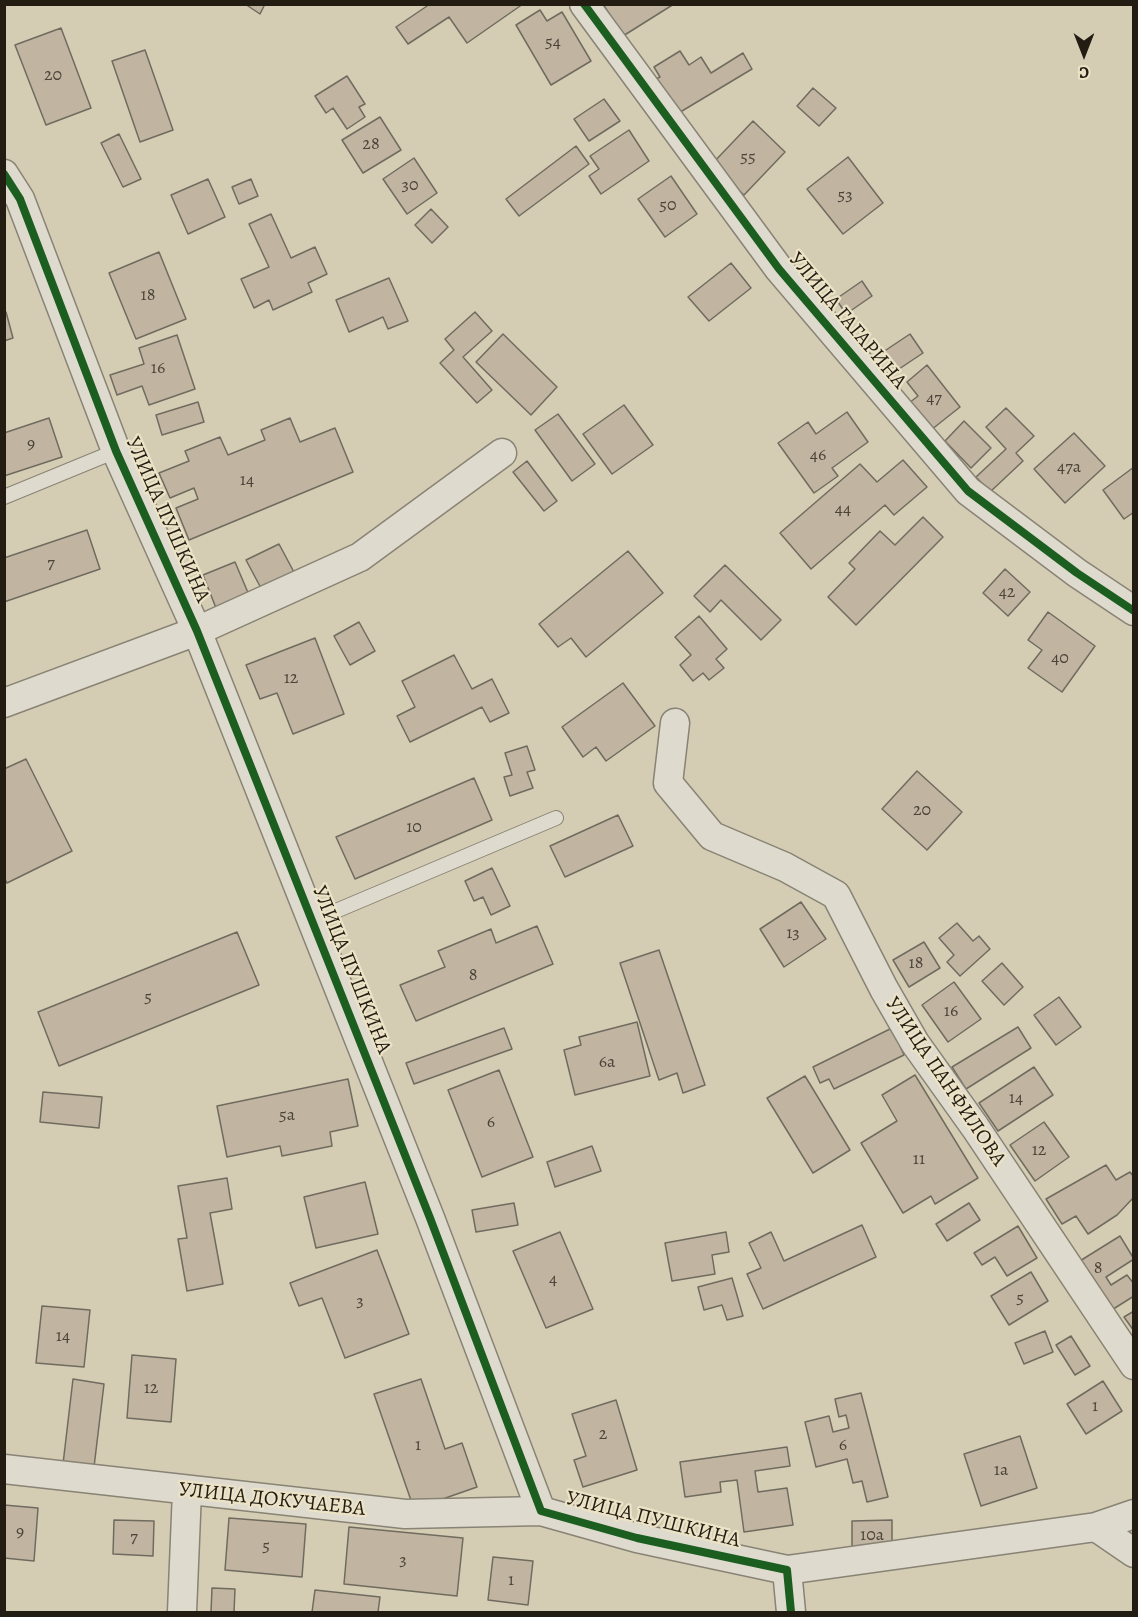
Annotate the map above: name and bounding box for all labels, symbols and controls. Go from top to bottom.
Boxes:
north arrow [1054,24,1114,84]
house number: 54 [545,32,561,54]
text: С [1079,61,1089,83]
house number: 20 [44,65,62,87]
house number: 28 [362,134,380,156]
house number: 55 [740,147,756,169]
house number: 30 [401,175,419,197]
house number: 53 [837,185,853,207]
house number: 50 [659,195,677,217]
street label: УЛИЦА ГАГАРИНА [783,248,911,394]
house number: 18 [141,285,155,307]
house number: 16 [151,358,165,380]
house number: 47 [926,388,942,410]
street label: УЛИЦА ПУШКИНА [119,433,215,607]
house number: 9 [27,434,35,456]
house number: 46 [810,445,826,467]
house number: 47а [1057,457,1081,479]
house number: 14 [240,470,254,492]
house number: 44 [835,499,851,521]
house number: 7 [47,553,55,575]
house number: 42 [999,582,1015,604]
house number: 40 [1051,648,1069,670]
house number: 12 [284,668,298,690]
house number: 20 [913,800,931,822]
house number: 10 [406,817,422,839]
street label: УЛИЦА ПУШКИНА [306,882,396,1058]
house number: 13 [786,923,800,945]
house number: 18 [909,953,923,975]
house number: 8 [469,965,477,987]
house number: 5 [144,987,152,1009]
street label: УЛИЦА ПАНФИЛОВА [879,993,1011,1171]
house number: 16 [944,1001,958,1023]
house number: 6а [599,1052,615,1074]
house number: 14 [1009,1088,1023,1110]
house number: 5а [279,1105,295,1127]
house number: 6 [487,1112,495,1134]
house number: 12 [1032,1140,1046,1162]
house number: 11 [913,1149,925,1171]
house number: 8 [1094,1258,1102,1280]
house number: 4 [549,1269,557,1291]
house number: 5 [1016,1288,1024,1310]
house number: 3 [356,1291,364,1313]
house number: 14 [56,1326,70,1348]
house number: 12 [144,1378,158,1400]
house number: 1 [1092,1396,1098,1418]
house number: 2 [599,1424,607,1446]
house number: 1 [415,1435,421,1457]
house number: 6 [839,1435,847,1457]
house number: 1а [994,1460,1008,1482]
street label: УЛИЦА ДОКУЧАЕВА [177,1478,367,1522]
street label: УЛИЦА ПУШКИНА [563,1486,743,1554]
house number: 9 [16,1522,24,1544]
house number: 10а [860,1525,884,1547]
house number: 7 [130,1527,138,1549]
house number: 5 [262,1536,270,1558]
house number: 3 [399,1550,407,1572]
house number: 1 [508,1570,514,1592]

